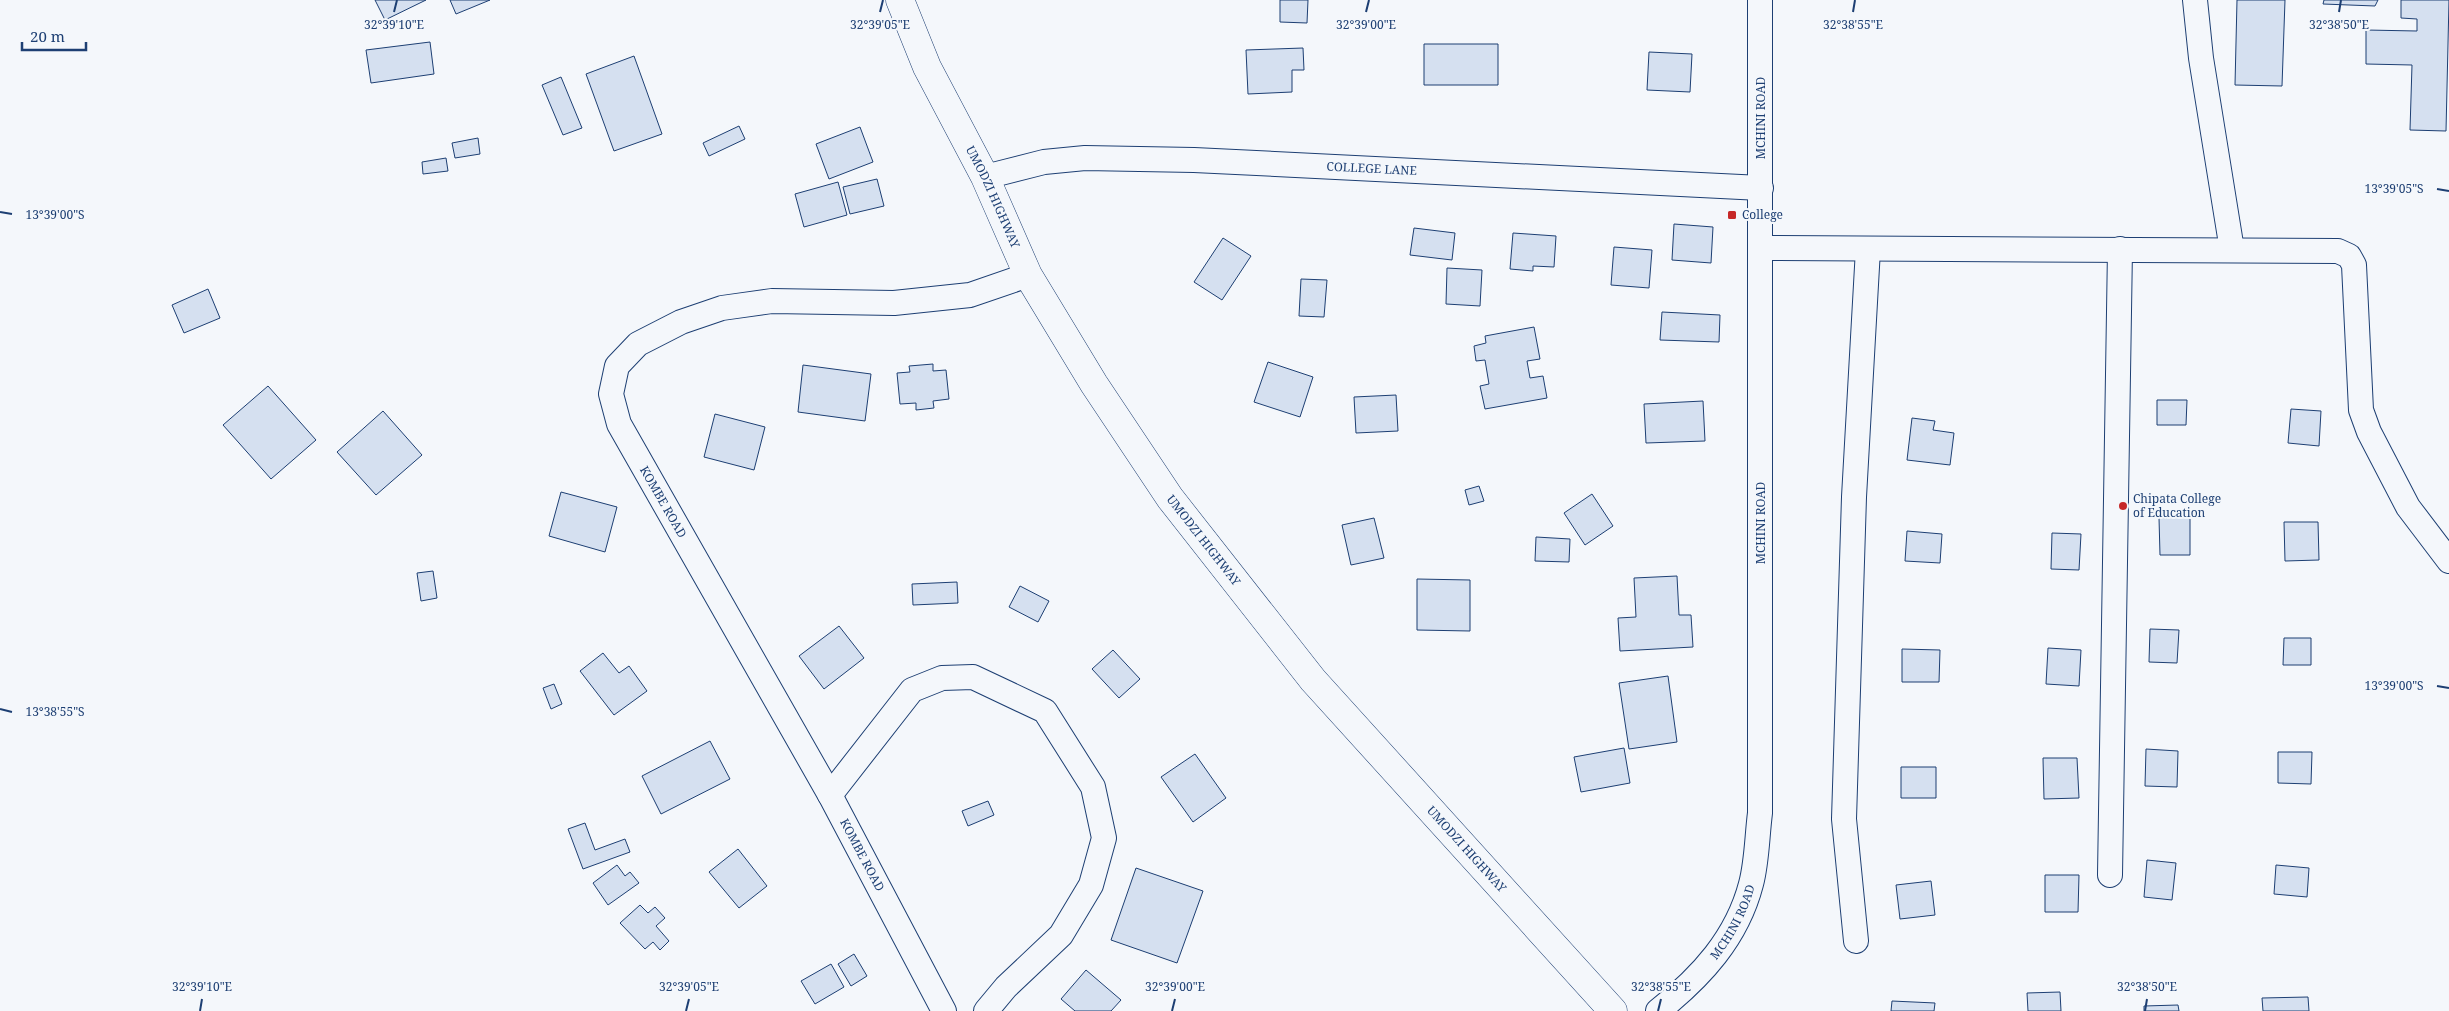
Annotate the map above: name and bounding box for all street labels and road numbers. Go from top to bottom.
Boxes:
street label: MCHINI ROAD [1752,76,1769,159]
street label: UMODZI HIGHWAY [962,143,1024,251]
street label: COLLEGE LANE [1326,158,1417,179]
street label: KOMBE ROAD [636,463,691,541]
street label: MCHINI ROAD [1752,481,1769,564]
street label: UMODZI HIGHWAY [1163,491,1245,589]
street label: UMODZI HIGHWAY [1423,802,1511,896]
street label: KOMBE ROAD [836,815,889,894]
street label: MCHINI ROAD [1706,882,1759,963]

